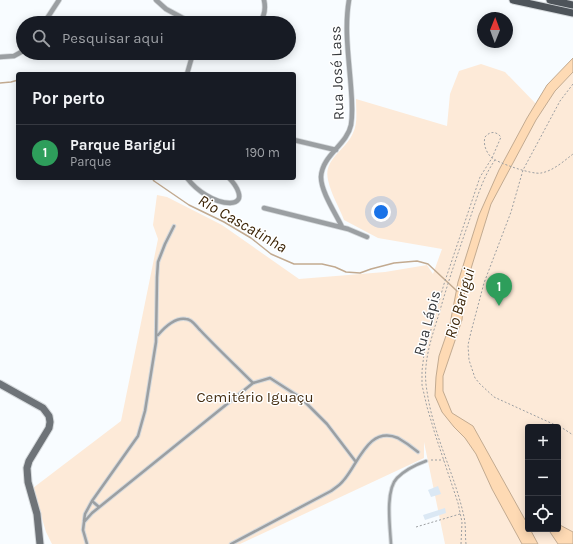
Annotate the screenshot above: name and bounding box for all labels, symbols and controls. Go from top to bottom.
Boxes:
north arrow [477,12,513,48]
search box [16,16,296,60]
street label: Rua José Lass [326,25,348,121]
icon: search [30,27,52,49]
text: Pesquisar aqui [62,29,164,47]
text: Por perto [32,88,105,108]
text: Parque Barigui [70,136,176,154]
text: 1 [43,145,47,160]
text: 190 m [245,145,280,160]
text: Parque [70,154,111,169]
water label: Rio Cascatinha [195,190,291,257]
your location [371,202,391,222]
water label: Rio Barigui [440,266,479,341]
pin: 1 [486,273,512,306]
street label: Rua Lápis [410,289,444,357]
park label: Cemitério Iguaçu [196,388,314,406]
map controls [525,424,561,532]
button: + [525,424,561,460]
button: − [525,460,561,496]
button: locate [525,496,561,532]

